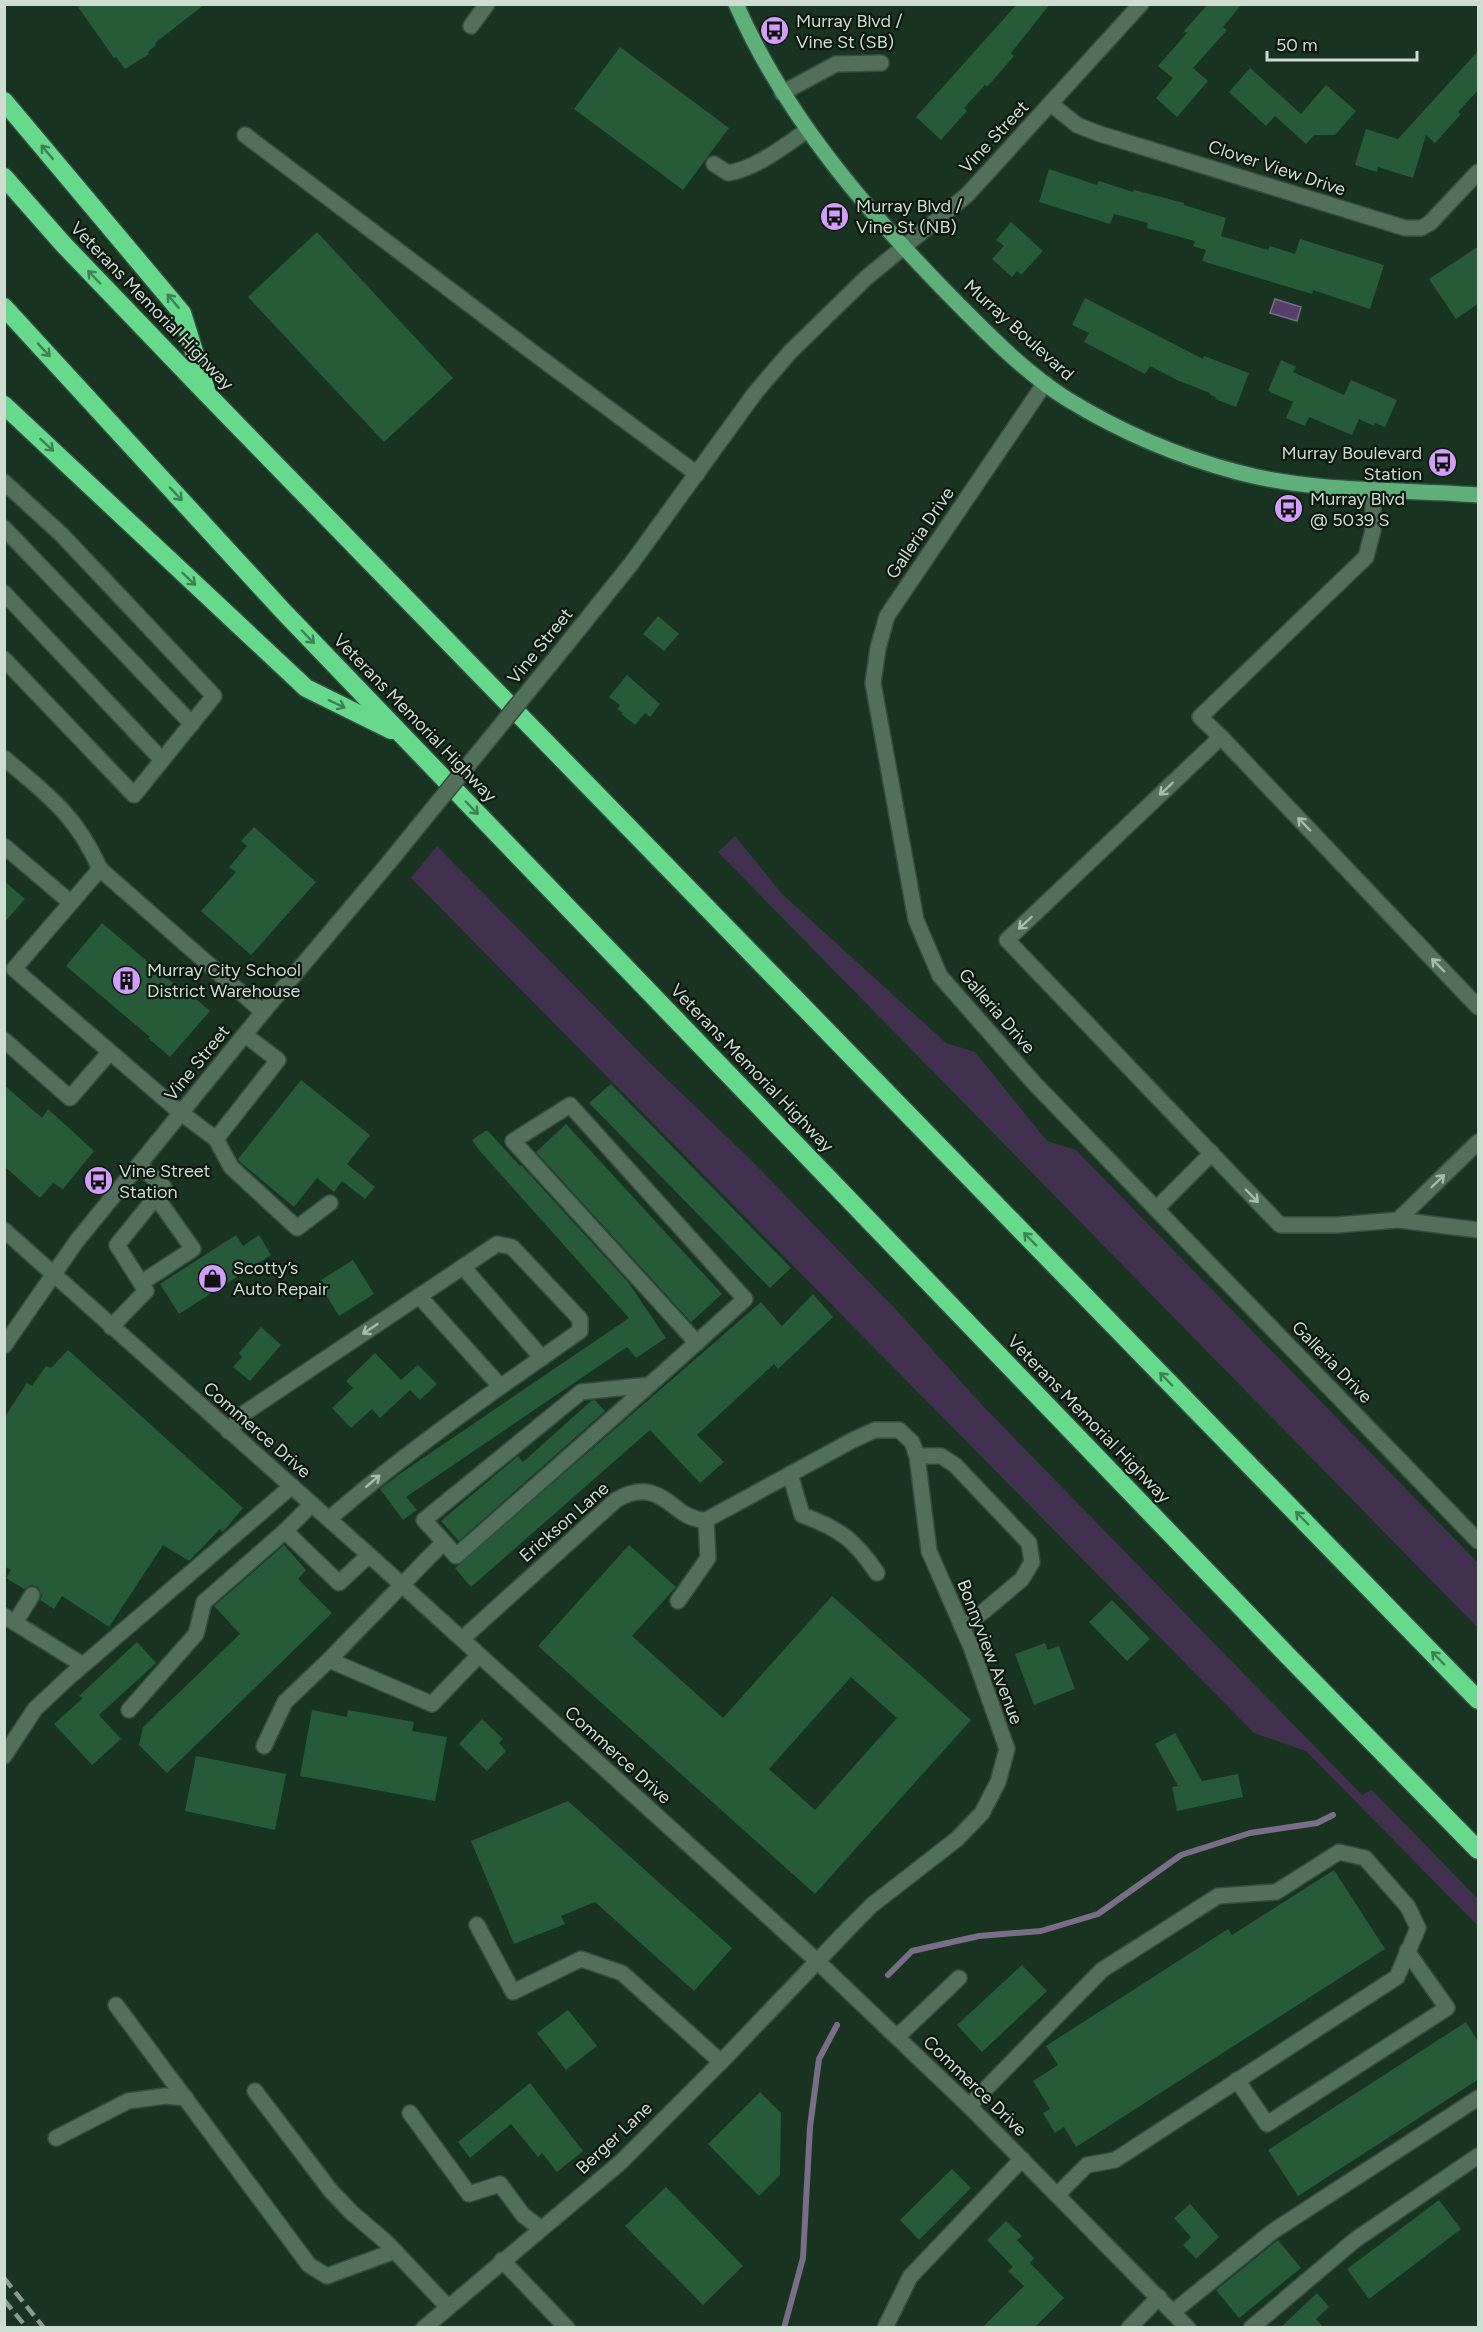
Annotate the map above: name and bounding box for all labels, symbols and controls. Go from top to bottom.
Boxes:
place label: Murray Blvd / Vine St (SB) [796,10,903,53]
bus stop icon: Murray Blvd / Vine St (SB) [759,15,791,47]
scale bar [1267,24,1417,62]
text: 50 m [1276,34,1318,56]
street label: Vine Street [955,96,1033,178]
street label: Clover View Drive [1206,135,1349,201]
one-way arrow [40,145,54,160]
place label: Murray Blvd / Vine St (NB) [856,195,963,238]
bus stop icon: Murray Blvd / Vine St (NB) [819,200,851,232]
street label: Veterans Memorial Highway [66,217,239,395]
one-way arrow [87,269,101,284]
street label: Murray Boulevard [959,275,1079,385]
one-way arrow [166,293,179,309]
one-way arrow [37,342,51,357]
one-way arrow [39,438,54,452]
place label: Murray Boulevard Station [1282,442,1422,485]
bus stop icon: Murray Boulevard Station [1427,447,1459,479]
street label: Galleria Drive [881,483,959,583]
one-way arrow [169,486,183,501]
place label: Murray Blvd @ 5039 S [1310,488,1405,531]
bus stop icon: Murray Blvd @ 5039 S [1273,493,1305,525]
one-way arrow [181,572,196,586]
street label: Vine Street [503,603,577,688]
one-way arrow [301,629,315,644]
street label: Veterans Memorial Highway [329,629,502,807]
one-way arrow [328,698,346,710]
one-way arrow [1159,782,1174,796]
one-way arrow [465,801,480,816]
one-way arrow [1296,816,1311,831]
one-way arrow [1017,916,1032,930]
one-way arrow [1431,958,1445,973]
place label: Murray City School District Warehouse [147,959,301,1002]
building icon: Murray City School District Warehouse [110,964,142,996]
street label: Galleria Drive [954,964,1040,1058]
street label: Veterans Memorial Highway [666,979,839,1157]
street label: Vine Street [160,1020,234,1105]
place label: Vine Street Station [119,1160,211,1203]
bus stop icon: Vine Street Station [82,1165,114,1197]
one-way arrow [1431,1174,1446,1188]
one-way arrow [1245,1188,1259,1203]
one-way arrow [1022,1231,1037,1246]
place label: Scotty’s Auto Repair [233,1257,328,1300]
shop icon: Scotty’s Auto Repair [196,1262,228,1294]
street label: Galleria Drive [1287,1316,1377,1408]
one-way arrow [362,1322,379,1335]
street label: Veterans Memorial Highway [1003,1330,1176,1508]
one-way arrow [1158,1371,1173,1386]
street label: Commerce Drive [199,1377,316,1483]
one-way arrow [365,1474,381,1487]
street label: Erickson Lane [515,1477,613,1567]
one-way arrow [1294,1511,1309,1526]
street label: Bonnyview Avenue [952,1576,1028,1728]
one-way arrow [1430,1651,1445,1666]
street label: Commerce Drive [560,1701,676,1809]
street label: Commerce Drive [919,2031,1032,2141]
street label: Berger Lane [571,2097,657,2179]

